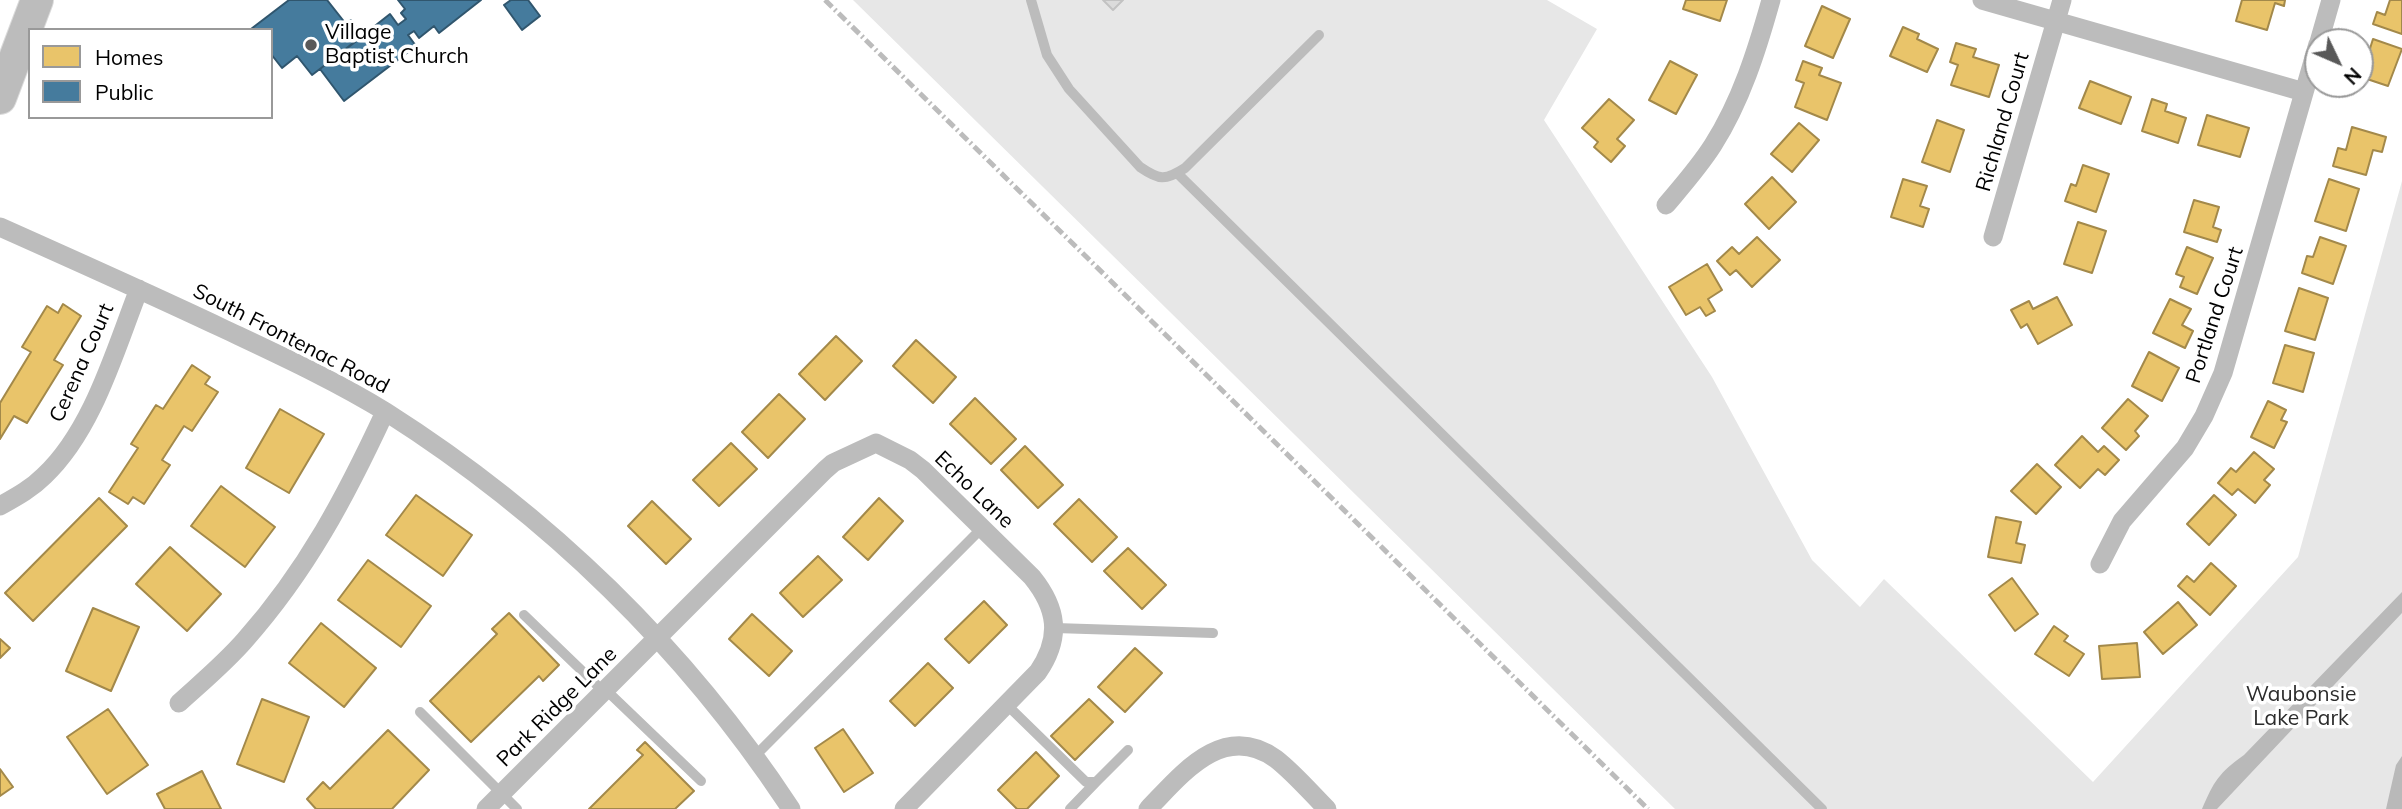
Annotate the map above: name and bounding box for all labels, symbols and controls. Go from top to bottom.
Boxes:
place label: Village Baptist Church [325,20,469,70]
legend [28,28,273,119]
north arrow [2304,28,2374,98]
marker: Village Baptist Church [303,37,319,53]
text: Homes [95,44,163,70]
street label: Richland Court [1971,50,2035,194]
text: N [2339,63,2366,90]
text: Public [95,79,154,105]
street label: Portland Court [2181,244,2249,386]
street label: South Frontenac Road [189,279,393,399]
street label: Cerena Court [45,300,119,426]
street label: Echo Lane [929,446,1019,534]
street label: Park Ridge Lane [492,642,622,772]
park label: Waubonsie Lake Park [2246,682,2356,732]

